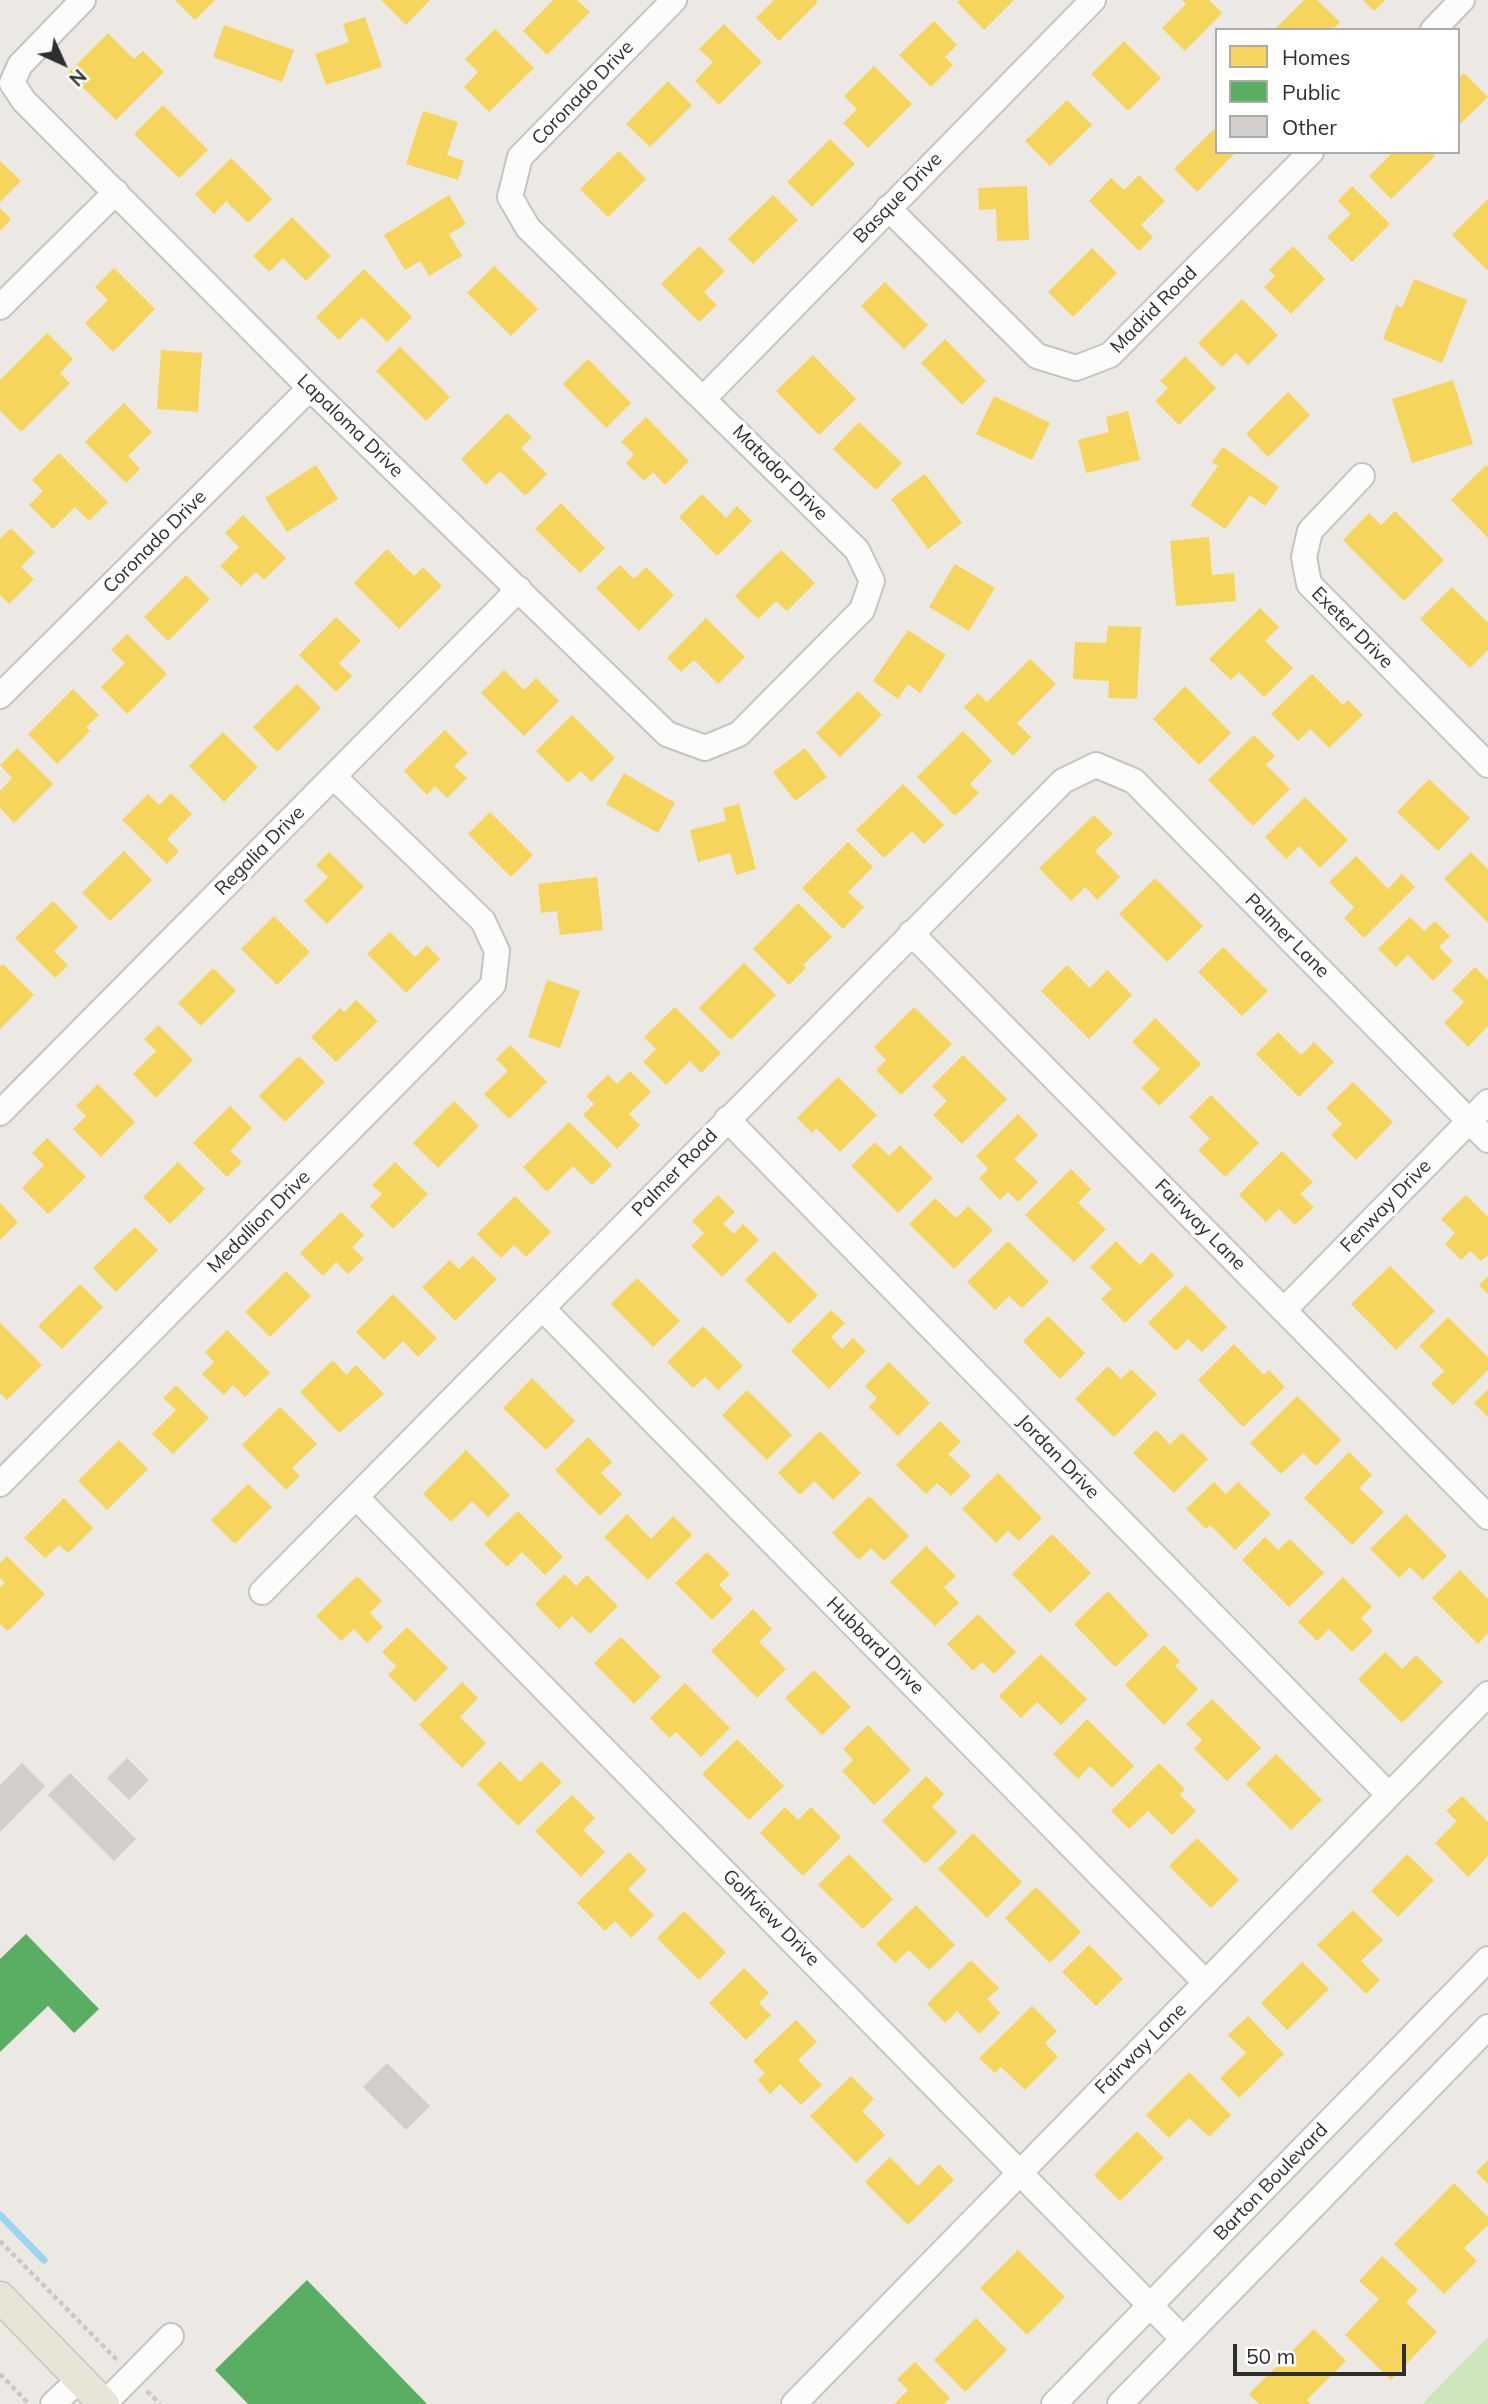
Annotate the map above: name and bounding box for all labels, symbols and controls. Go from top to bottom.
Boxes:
north arrow [28,28,98,98]
legend [1215,28,1460,154]
street label: Coronado Drive [527,36,639,150]
text: Homes [1282,44,1350,70]
text: N [64,64,91,91]
text: Public [1282,79,1341,105]
text: Other [1282,114,1337,140]
street label: Basque Drive [849,148,947,248]
street label: Madrid Road [1106,262,1202,358]
street label: Lapaloma Drive [292,370,408,482]
street label: Matador Drive [727,420,833,526]
street label: Coronado Drive [99,486,211,598]
street label: Exeter Drive [1306,582,1398,674]
street label: Regalia Drive [210,801,310,901]
street label: Palmer Lane [1240,889,1334,983]
street label: Palmer Road [627,1124,723,1222]
street label: Fenway Drive [1336,1155,1436,1257]
street label: Medallion Drive [203,1166,315,1278]
street label: Fairway Lane [1150,1175,1250,1275]
street label: Jordan Drive [1012,1410,1104,1504]
street label: Hubbard Drive [821,1592,929,1700]
street label: Golfview Drive [718,1865,824,1971]
street label: Fairway Lane [1091,1999,1191,2099]
street label: Barton Boulevard [1209,2119,1333,2245]
scale bar [1236,2330,1409,2374]
text: 50 m [1246,2343,1295,2369]

